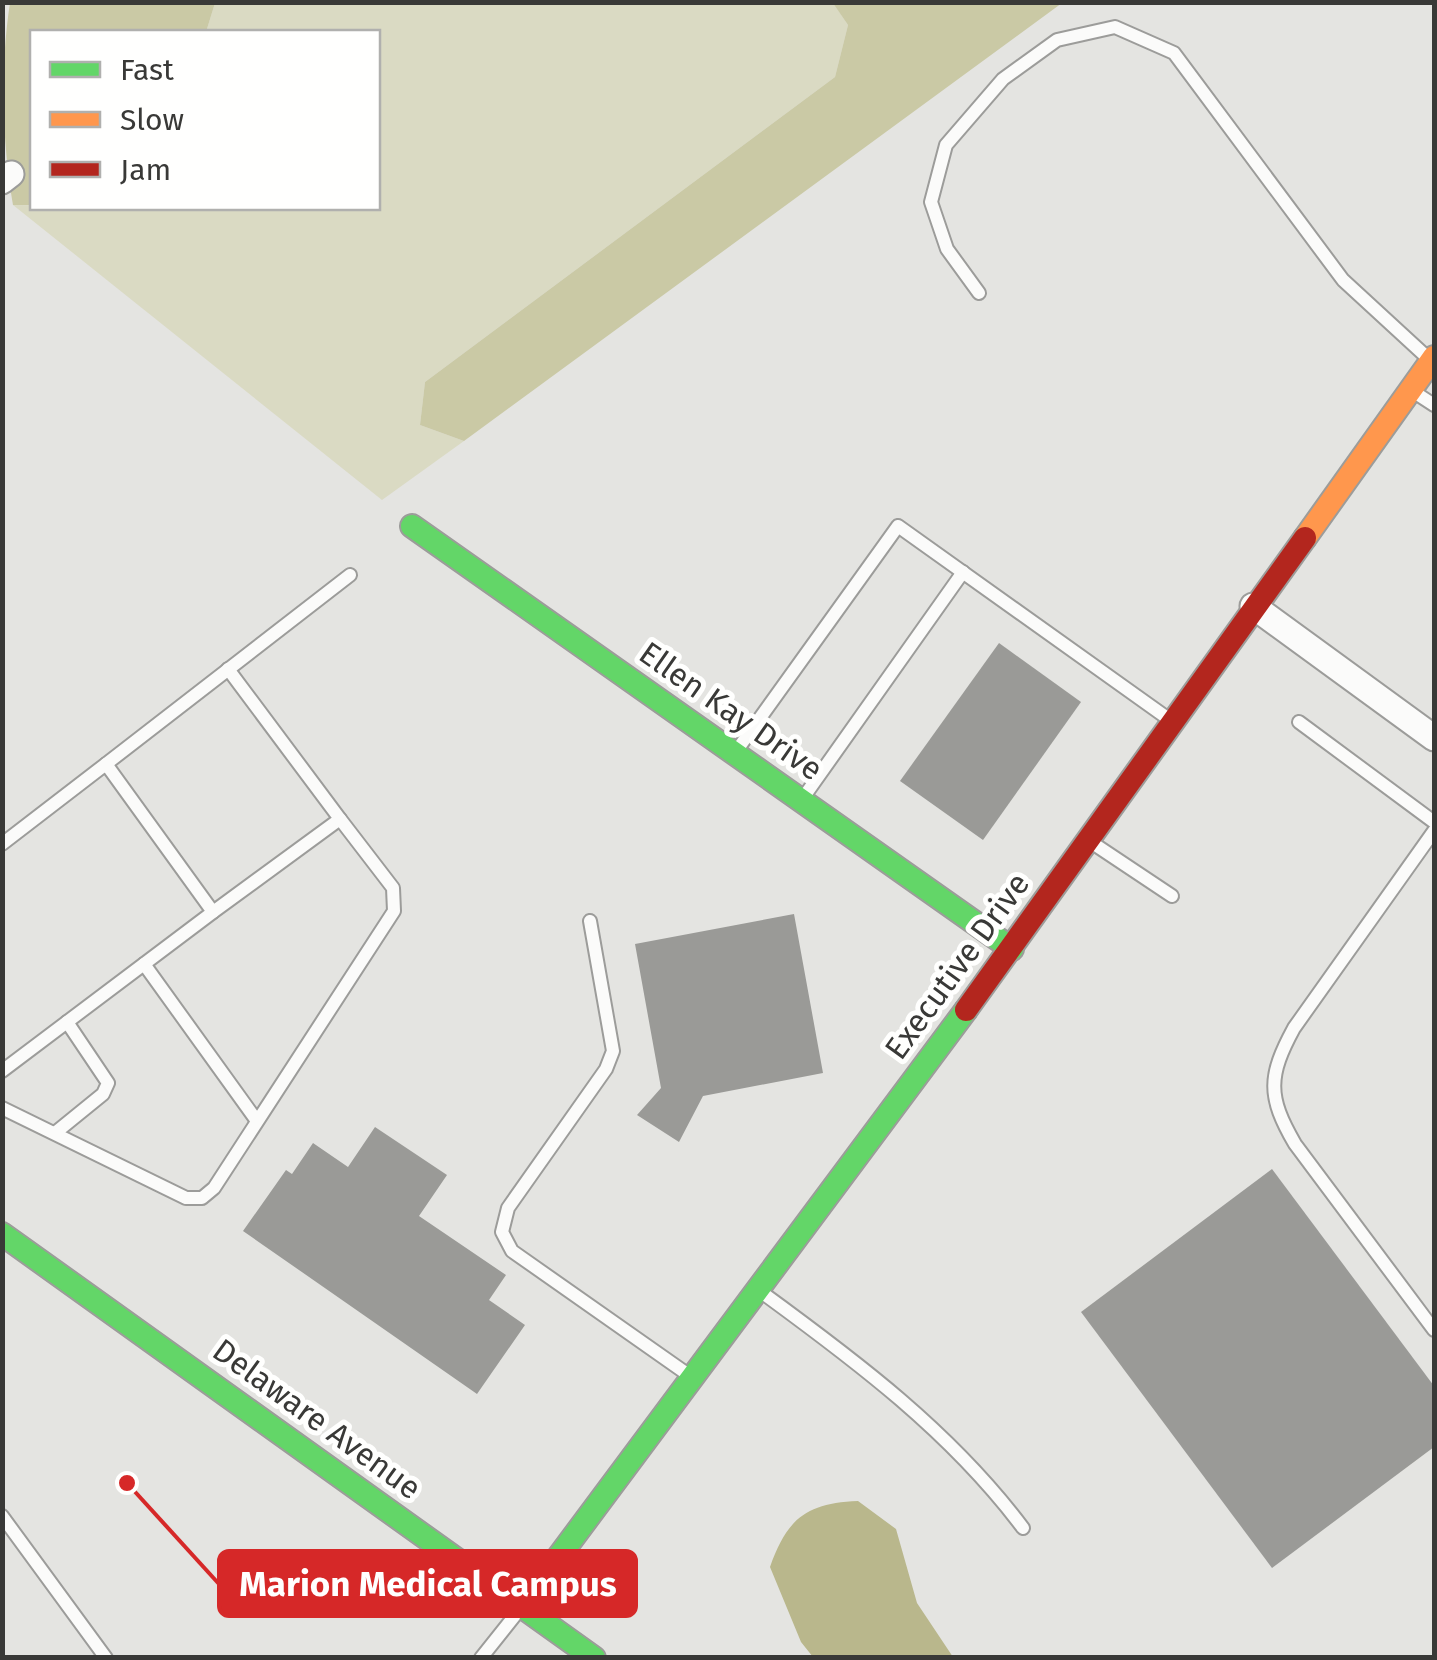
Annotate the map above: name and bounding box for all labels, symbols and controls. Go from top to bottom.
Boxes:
legend [30,30,380,210]
text: Fast [120,52,174,88]
text: Slow [120,102,184,138]
text: Jam [120,152,171,188]
street label: Ellen Kay Drive [632,634,830,788]
street label: Executive Drive [877,866,1037,1066]
street label: Delaware Avenue [206,1331,428,1507]
callout: Marion Medical Campus [219,1551,636,1616]
text: Marion Medical Campus [239,1563,617,1605]

